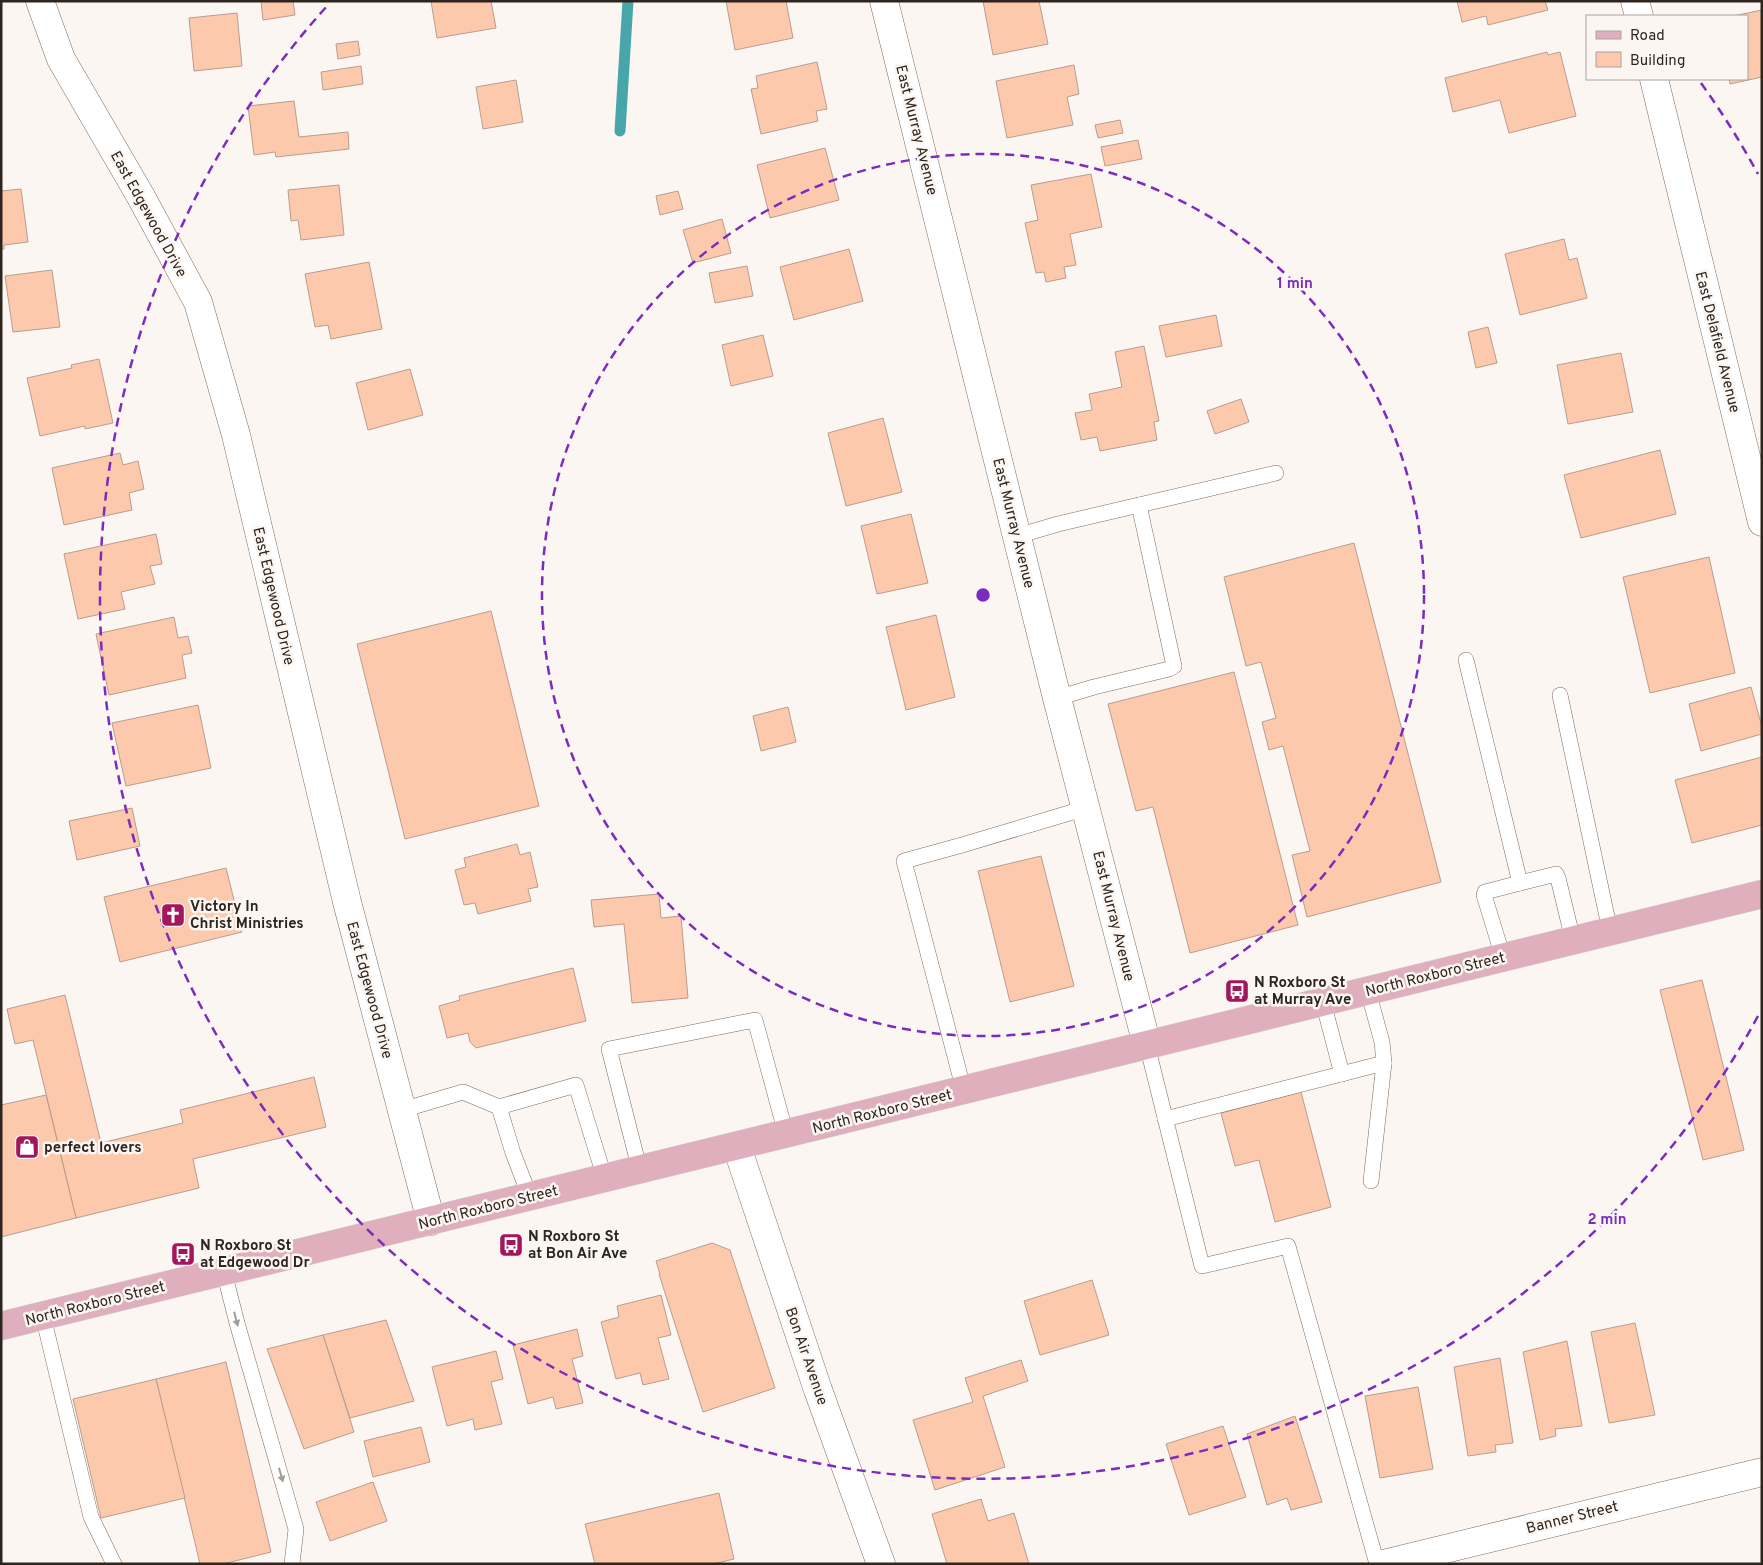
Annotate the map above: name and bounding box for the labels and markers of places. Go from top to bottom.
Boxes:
centre of rings [974,586,992,604]
place label: Victory In Christ Ministries [190,898,304,934]
church icon: Victory In Christ Ministries [160,902,186,928]
place label: N Roxboro St at Murray Ave [1254,974,1351,1010]
bus stop icon: N Roxboro St at Murray Ave [1224,978,1250,1004]
shop icon: perfect lovers [14,1134,40,1160]
place label: perfect lovers [44,1139,142,1158]
place label: N Roxboro St at Bon Air Ave [528,1228,627,1264]
bus stop icon: N Roxboro St at Bon Air Ave [498,1232,524,1258]
place label: N Roxboro St at Edgewood Dr [200,1237,310,1273]
bus stop icon: N Roxboro St at Edgewood Dr [170,1241,196,1267]

